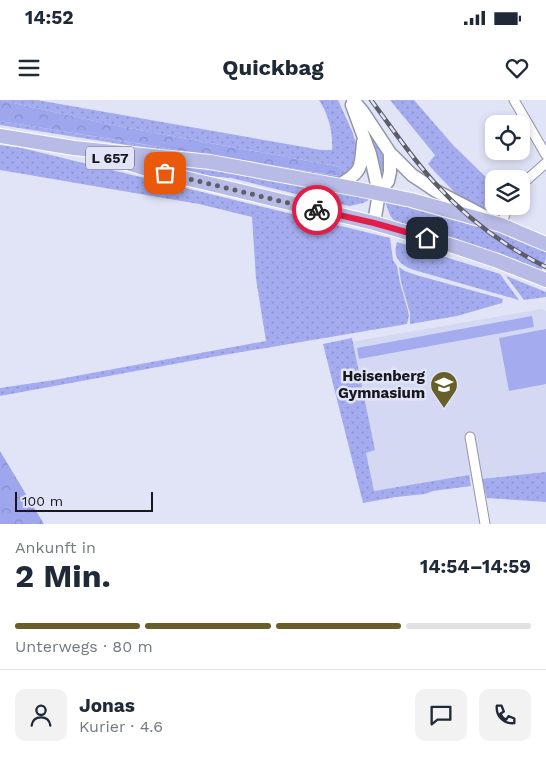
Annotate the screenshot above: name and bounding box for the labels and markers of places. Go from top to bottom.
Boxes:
pin [144,152,186,194]
pin [406,217,448,259]
place label: Heisenberg Gymnasium [338,367,426,402]
school or university icon: Heisenberg Gymnasium [429,370,459,409]

